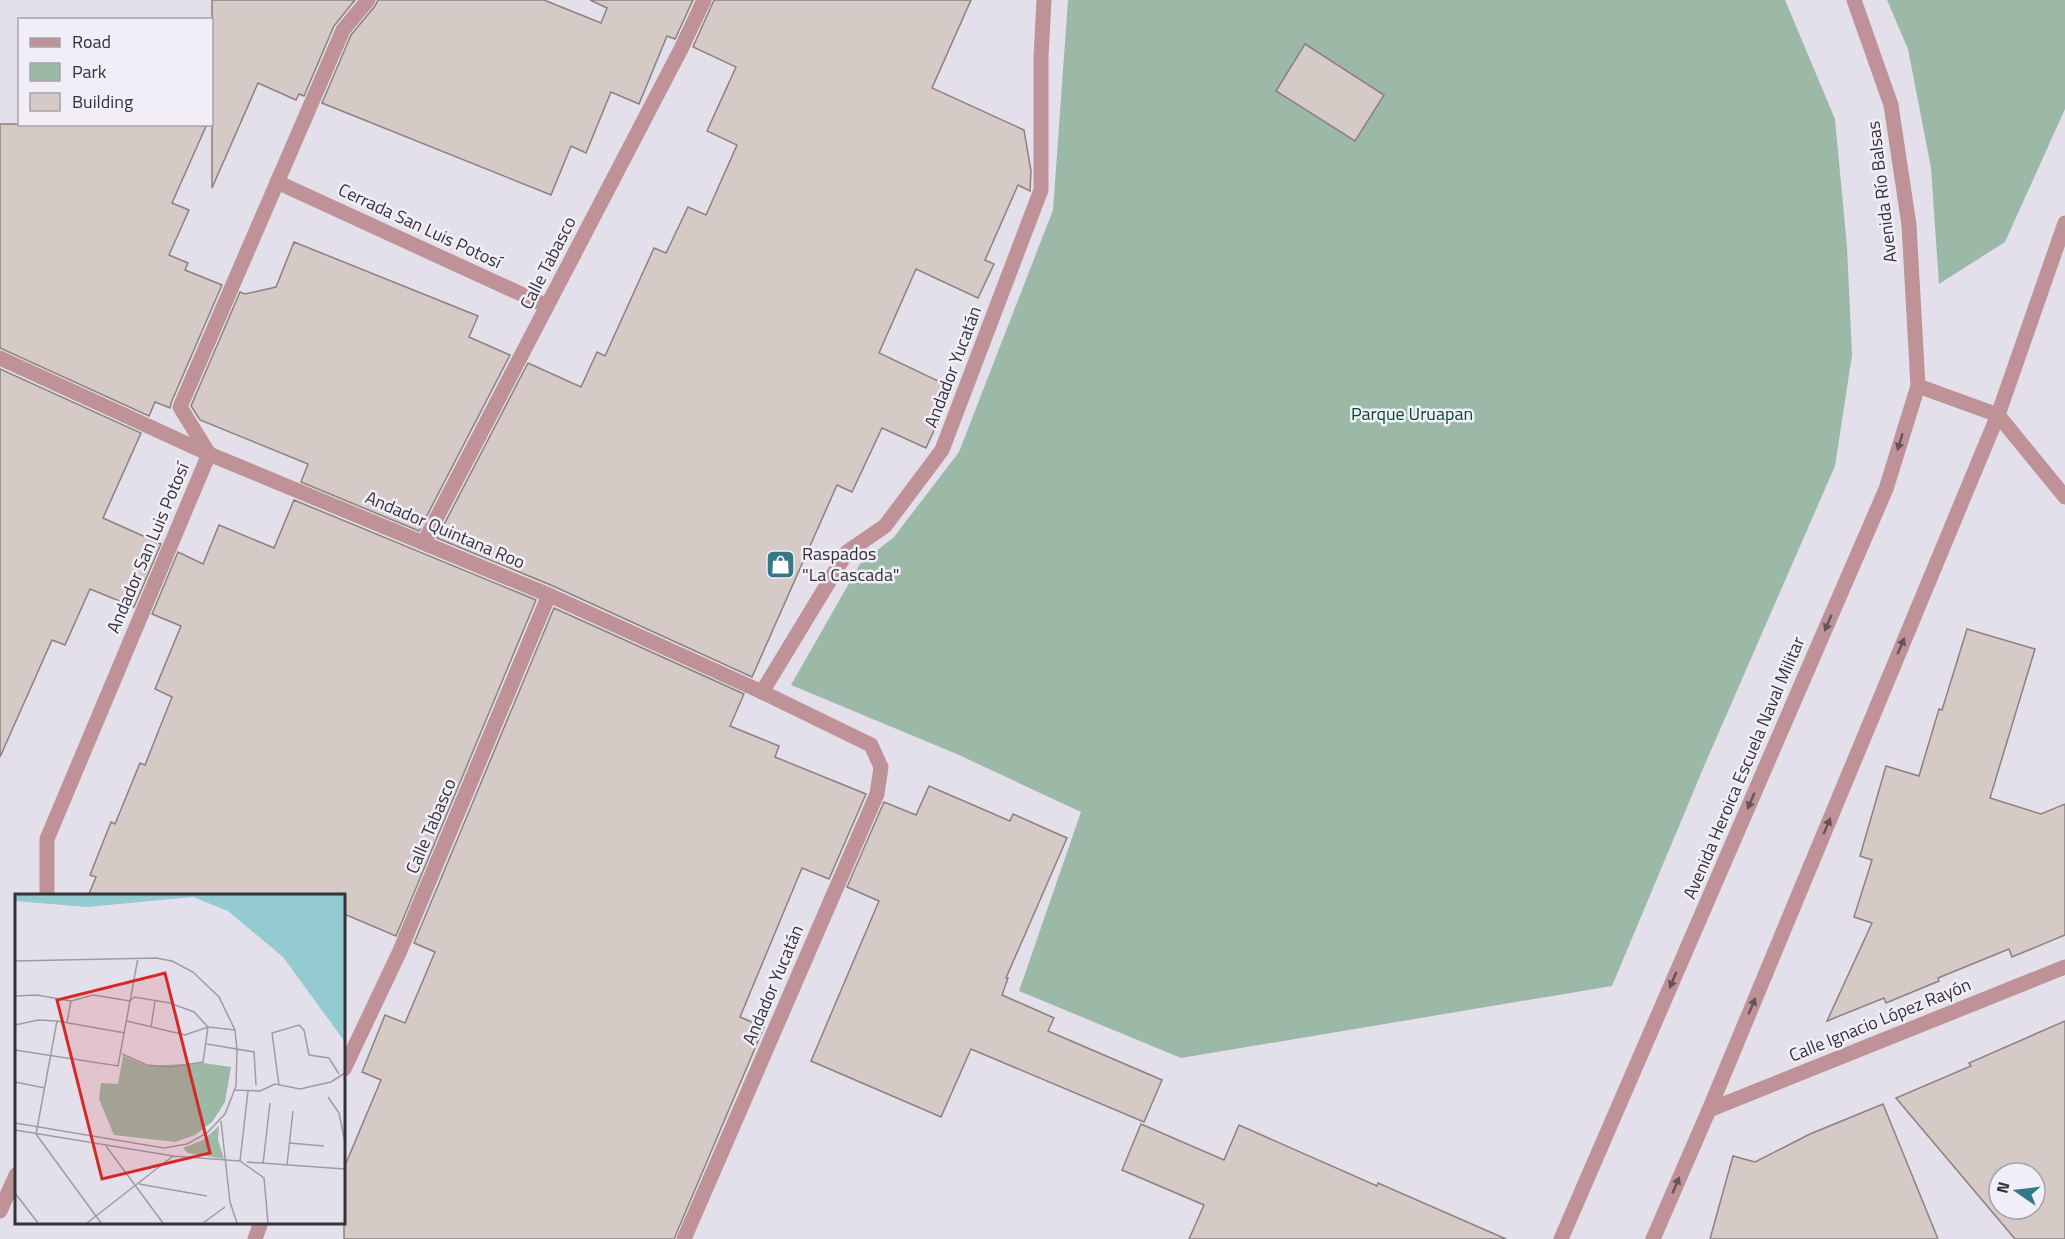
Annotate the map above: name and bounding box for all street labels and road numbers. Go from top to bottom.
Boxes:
street label: Avenida Río Balsas [1859,120,1904,264]
street label: Cerrada San Luis Potosí [334,176,508,276]
street label: Calle Tabasco [513,212,583,314]
street label: Andador Yucatán [917,302,988,432]
street label: Andador San Luis Potosí [99,456,197,637]
street label: Andador Quintana Roo [361,484,529,575]
street label: Avenida Heroica Escuela Naval Militar [1676,632,1811,903]
street label: Calle Tabasco [398,774,463,878]
street label: Andador Yucatán [735,921,810,1049]
street label: Calle Ignacio López Rayón [1785,971,1975,1068]

